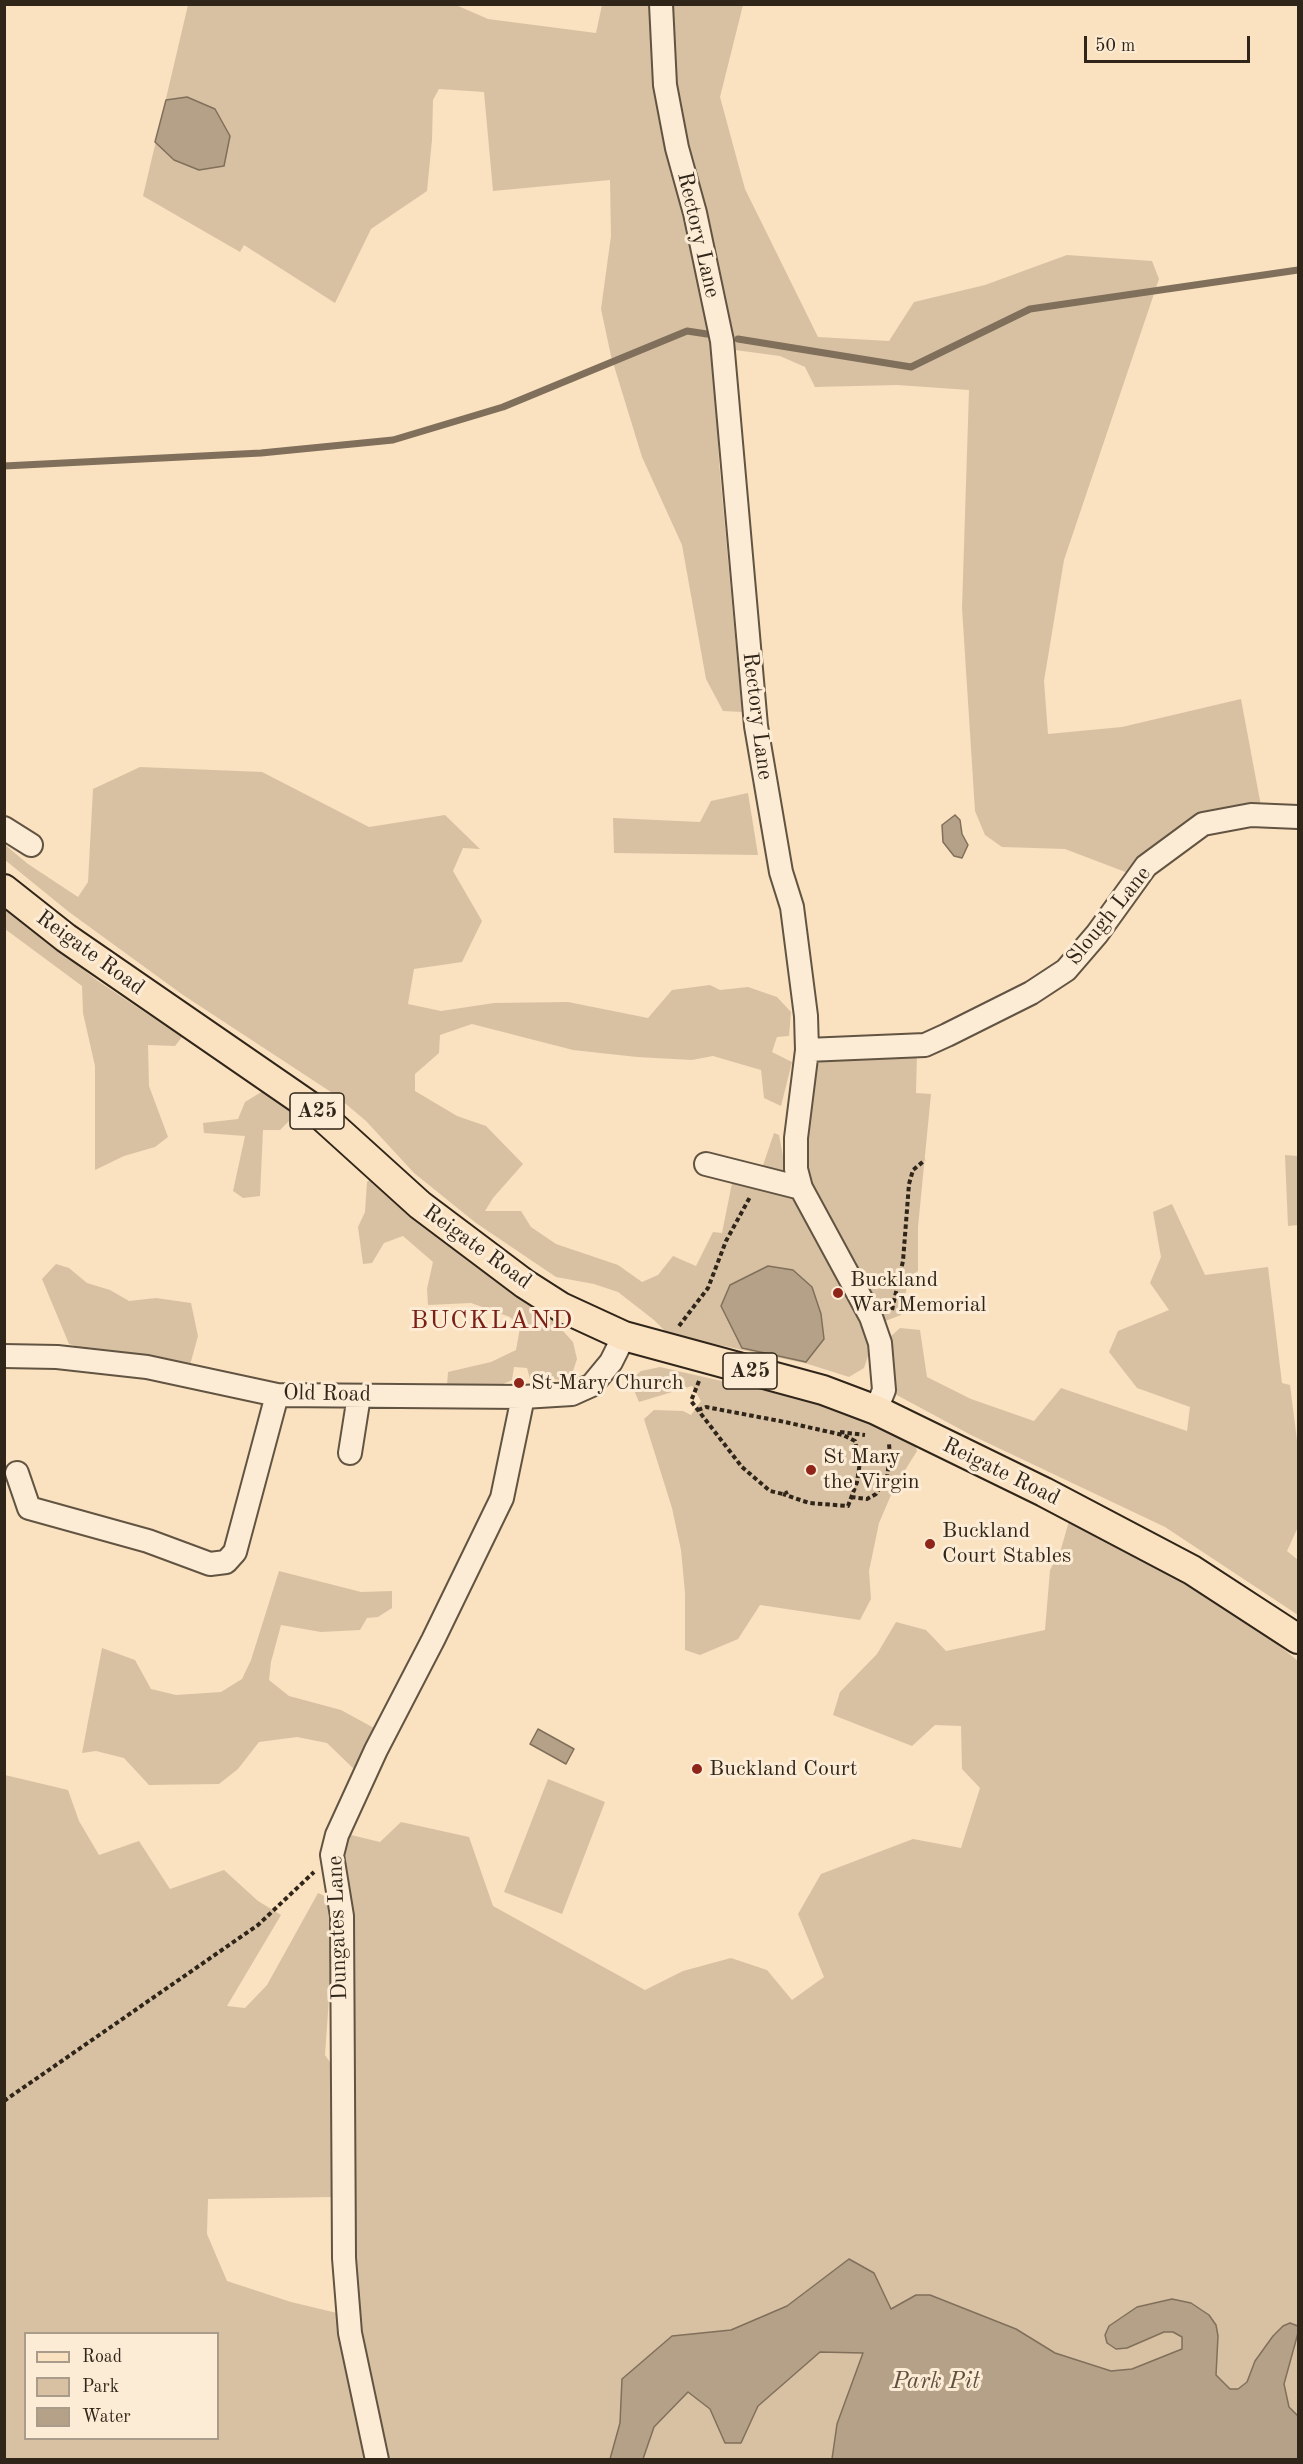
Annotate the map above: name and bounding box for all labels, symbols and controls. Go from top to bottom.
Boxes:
scale bar [1087,24,1254,62]
text: 50 m [1095,37,1135,55]
street label: Rectory Lane [671,169,725,301]
street label: Rectory Lane [736,651,778,781]
street label: Slough Lane [1061,861,1157,971]
street label: Reigate Road [31,905,149,1001]
road number: A25 [290,1093,344,1129]
street label: Reigate Road [418,1199,536,1295]
place label: Buckland War Memorial [850,1267,986,1318]
marker: Buckland War Memorial [831,1286,845,1300]
district label: BUCKLAND [410,1305,574,1337]
road number: A25 [723,1353,777,1389]
place label: St Mary Church [531,1370,684,1396]
marker: St Mary Church [512,1376,526,1390]
street label: Old Road [283,1380,371,1408]
street label: Reigate Road [938,1432,1064,1512]
place label: St Mary the Virgin [823,1444,920,1496]
marker: St Mary the Virgin [804,1463,818,1477]
place label: Buckland Court Stables [942,1518,1071,1570]
marker: Buckland Court Stables [923,1537,937,1551]
place label: Buckland Court [709,1756,857,1782]
marker: Buckland Court [690,1762,704,1776]
street label: Dungates Lane [322,1855,354,2001]
legend [24,2332,219,2440]
text: Road [82,2348,122,2366]
water label: Park Pit [892,2368,980,2396]
text: Park [82,2378,119,2396]
text: Water [82,2408,131,2426]

